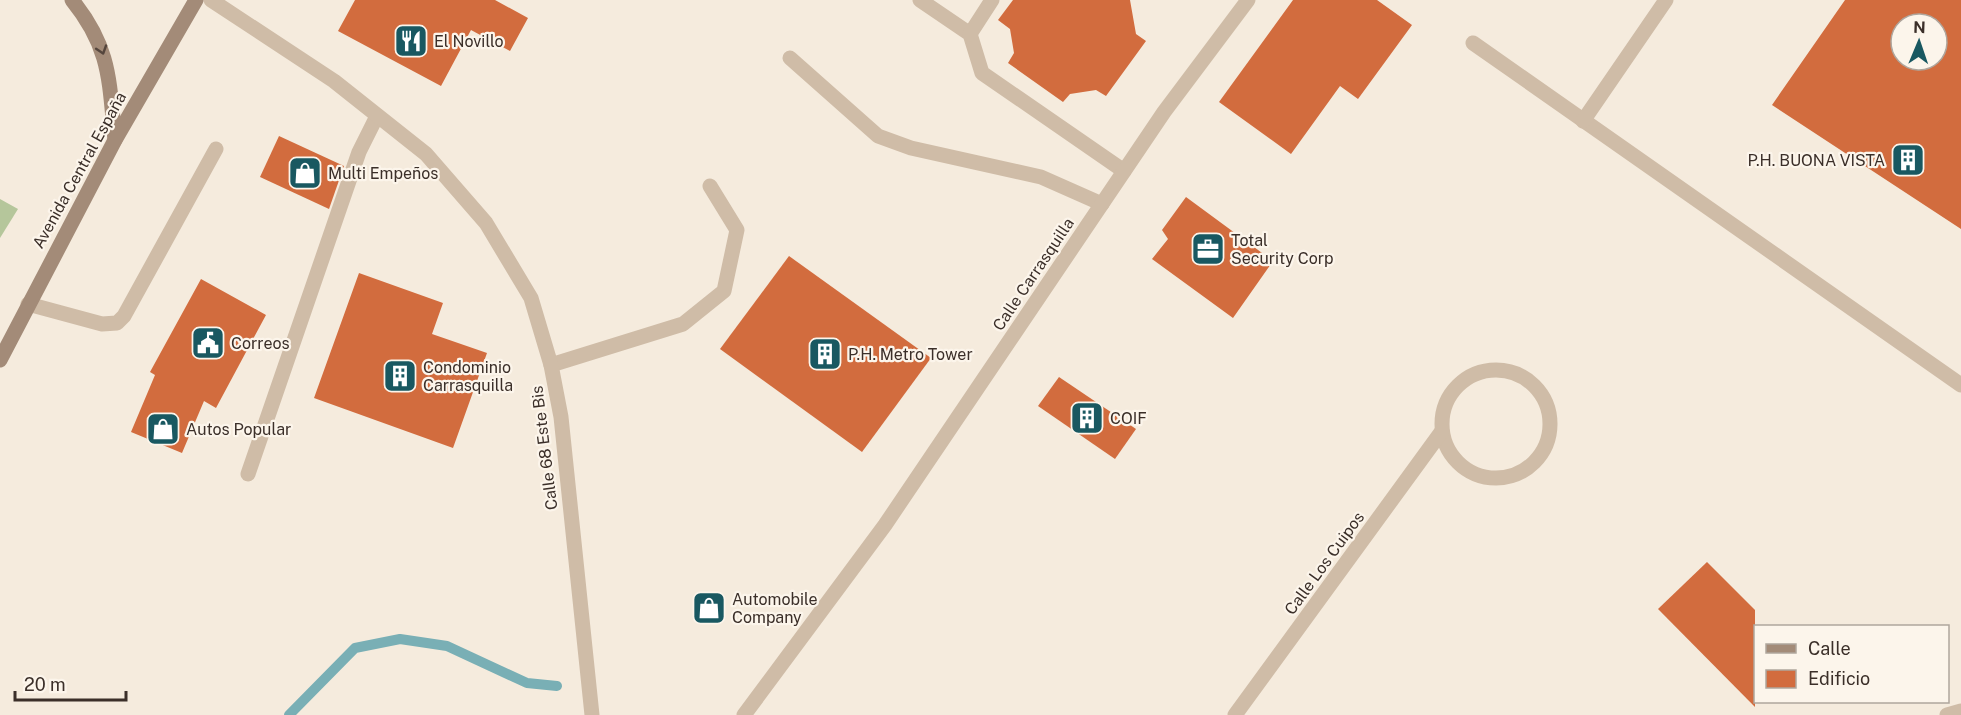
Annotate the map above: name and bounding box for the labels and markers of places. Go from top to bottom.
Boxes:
restaurant icon: El Novillo [393,23,429,59]
place label: El Novillo [434,32,504,51]
building icon: P.H. BUONA VISTA [1890,142,1926,178]
place label: P.H. BUONA VISTA [1747,151,1885,170]
shop icon: Multi Empeños [287,155,323,191]
place label: Multi Empeños [328,164,438,183]
office icon: Total Security Corp [1190,231,1226,267]
place label: Total Security Corp [1231,231,1334,268]
public building icon: Correos [190,325,226,361]
place label: Correos [231,334,290,353]
building icon: P.H. Metro Tower [807,336,843,372]
place label: P.H. Metro Tower [848,345,973,364]
building icon: Condominio Carrasquilla [382,358,418,394]
place label: Condominio Carrasquilla [423,358,513,395]
building icon: COIF [1069,400,1105,436]
place label: COIF [1110,409,1147,428]
shop icon: Autos Popular [145,411,181,447]
place label: Autos Popular [186,420,291,439]
shop icon: Automobile Company [691,590,727,626]
place label: Automobile Company [732,590,818,627]

